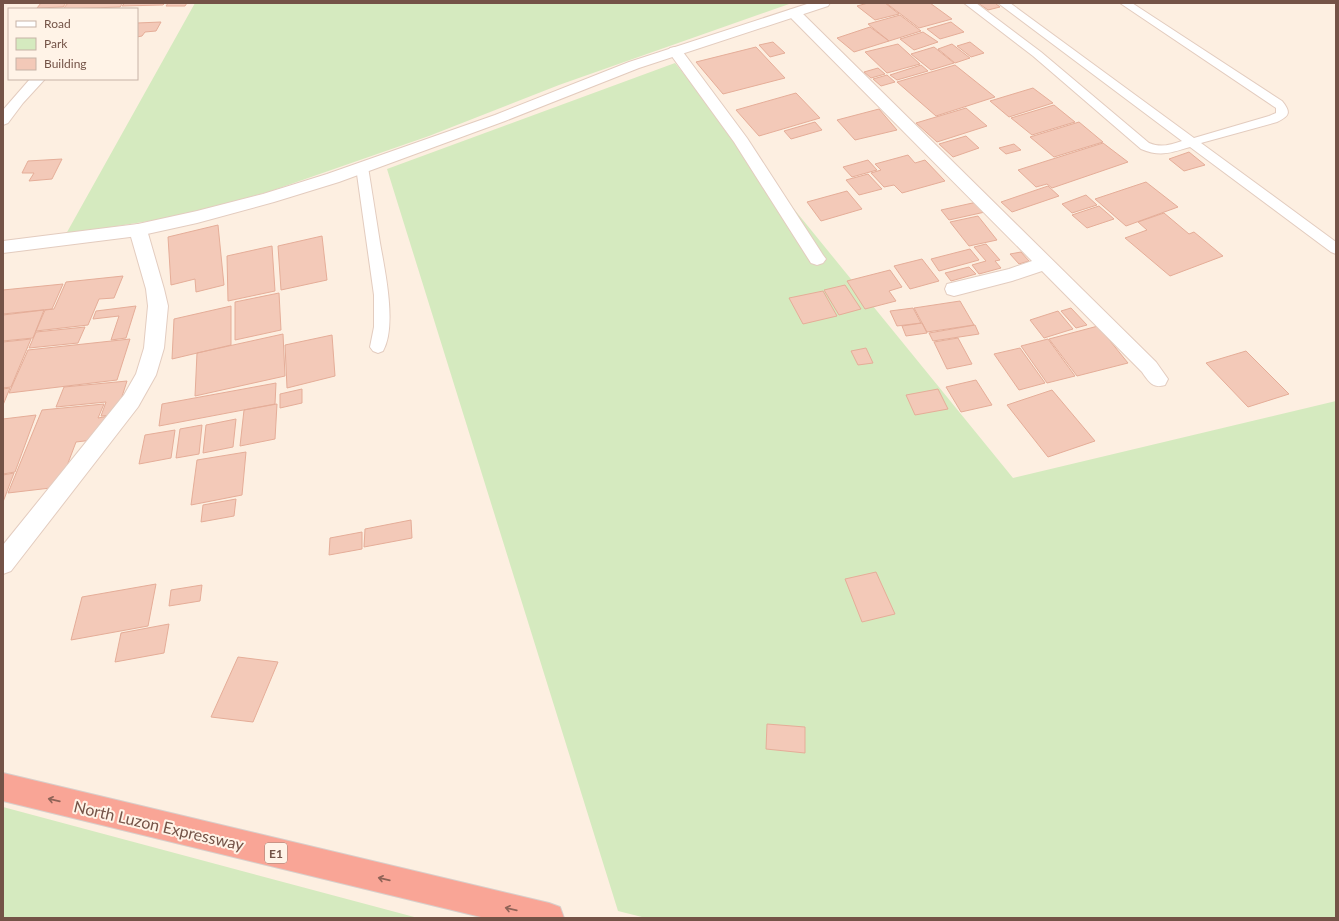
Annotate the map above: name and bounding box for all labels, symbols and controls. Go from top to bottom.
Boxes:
legend [8,8,138,80]
text: Road [44,16,71,31]
text: Park [44,36,68,51]
text: Building [44,56,87,71]
one-way arrow [48,795,61,803]
street label: North Luzon Expressway [72,796,247,854]
road number: E1 [265,843,287,863]
one-way arrow [378,874,391,882]
one-way arrow [505,905,518,912]

